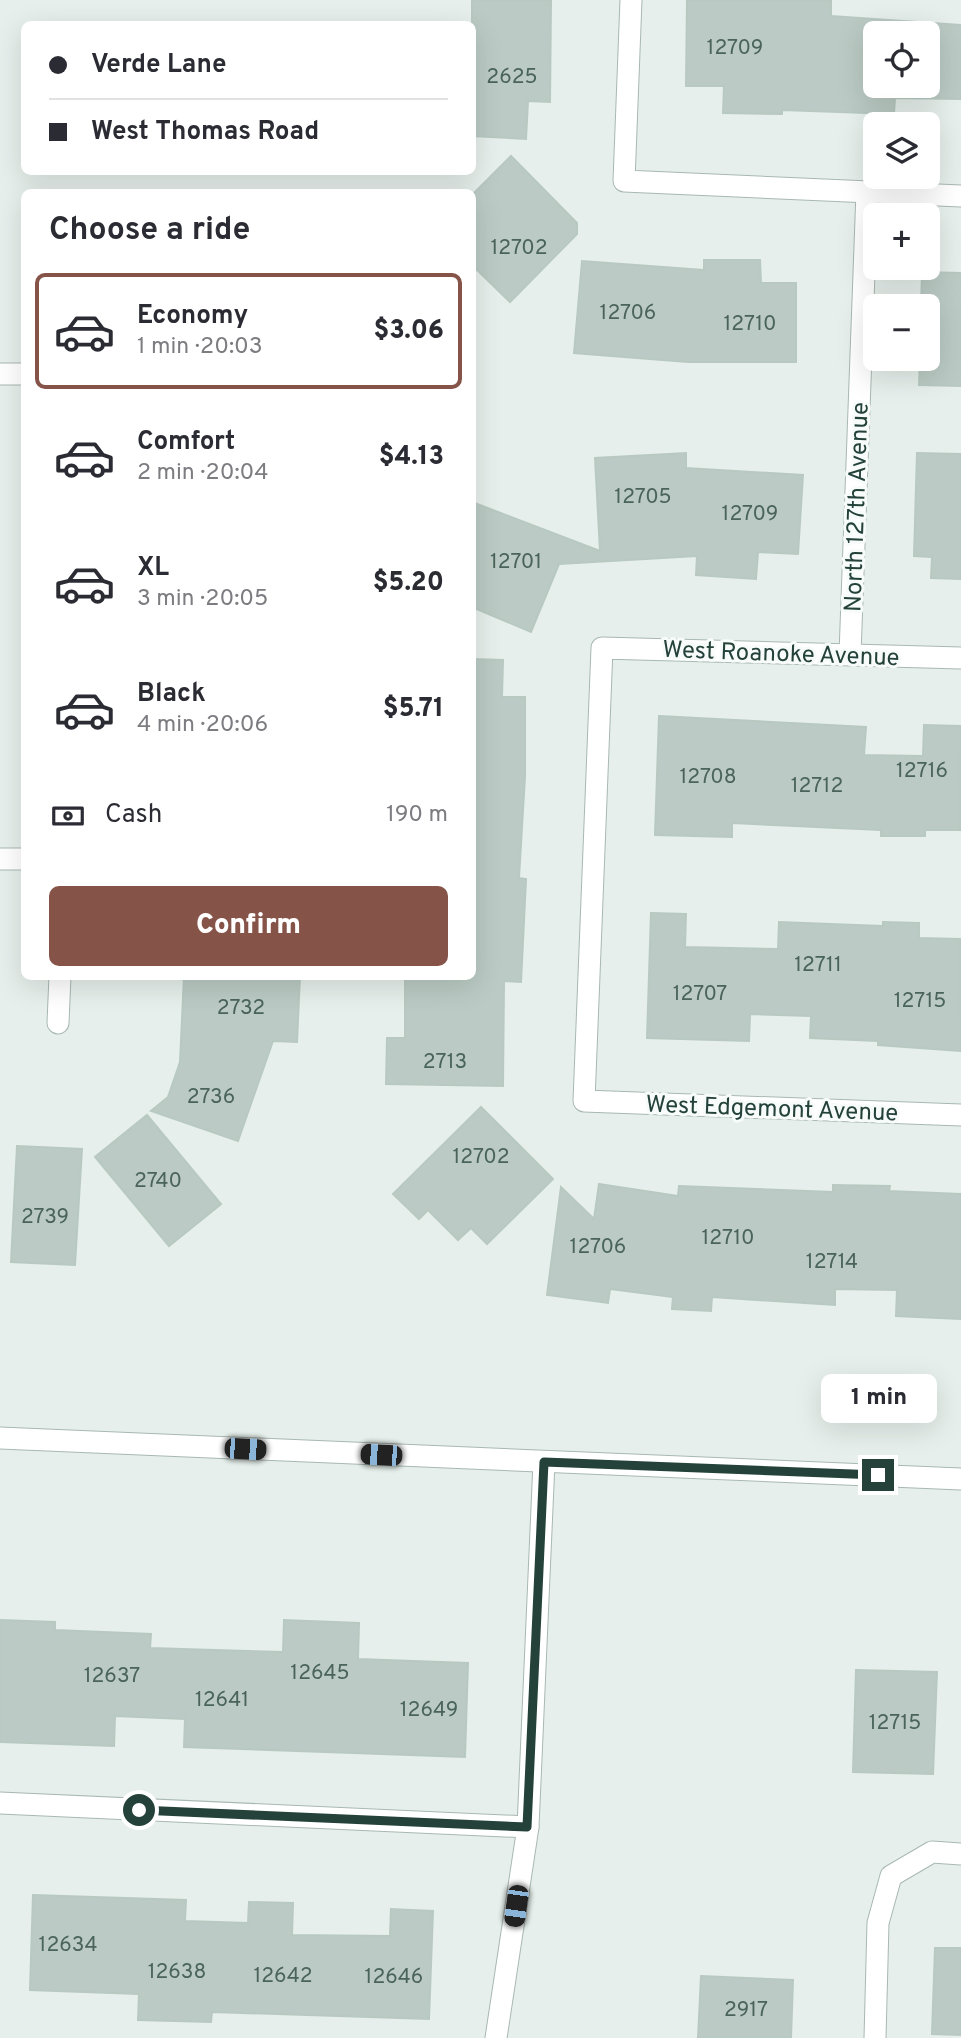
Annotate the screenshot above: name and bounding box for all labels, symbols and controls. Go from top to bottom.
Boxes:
map controls [863,21,940,371]
button: locate [863,21,940,98]
house number: 12709 [707,35,763,62]
text: Verde Lane [91,49,226,82]
house number: 2625 [486,64,538,91]
button: layers [863,112,940,189]
text: West Thomas Road [91,116,319,149]
button: + [863,203,940,280]
text: Choose a ride [49,211,250,251]
house number: 12702 [490,235,548,262]
button: − [863,294,940,371]
icon: car [53,300,116,363]
text: Economy [137,300,248,333]
house number: 12706 [600,300,656,327]
house number: 12710 [723,311,777,338]
text: $3.06 [374,315,444,348]
text: 1 min · 20:03 [137,333,263,362]
street label: North 127th Avenue [839,402,877,613]
icon: car [53,426,116,489]
text: Comfort [137,426,235,459]
text: $4.13 [379,441,444,474]
text: 2 min · 20:04 [137,459,269,488]
house number: 12705 [614,484,672,511]
house number: 12709 [722,501,778,528]
house number: 12701 [490,549,542,576]
icon: car [53,552,116,615]
text: XL [137,552,169,585]
text: $5.20 [373,567,444,600]
text: 3 min · 20:05 [137,585,268,614]
street label: West Roanoke Avenue [662,636,900,674]
icon: car [53,678,116,741]
text: Black [137,678,206,711]
text: $5.71 [383,693,444,726]
text: 4 min · 20:06 [137,711,268,740]
house number: 12716 [896,758,948,785]
house number: 12708 [679,764,737,791]
house number: 12712 [791,773,843,800]
icon: cash [49,797,87,835]
text: Cash [105,799,162,832]
text: 190 m [386,801,448,830]
button: Confirm [49,886,448,966]
house number: 12711 [794,952,842,979]
house number: 12707 [673,981,727,1008]
house number: 12715 [894,988,946,1015]
house number: 2732 [217,995,265,1022]
house number: 2713 [423,1049,467,1076]
house number: 2736 [187,1084,235,1111]
street label: West Edgemont Avenue [645,1091,899,1129]
house number: 12702 [452,1144,510,1171]
house number: 2740 [134,1168,182,1195]
house number: 2739 [21,1204,69,1231]
house number: 12710 [701,1225,755,1252]
house number: 12706 [570,1234,626,1261]
house number: 12714 [806,1249,858,1276]
callout: 1 min [820,1374,936,1422]
text: 1 min [851,1384,907,1413]
car [224,1437,267,1461]
car [360,1443,403,1467]
route end [862,1459,894,1491]
house number: 12645 [290,1660,350,1687]
house number: 12637 [84,1663,140,1690]
house number: 12641 [195,1687,249,1714]
house number: 12649 [400,1697,458,1724]
house number: 12715 [869,1710,921,1737]
route start [123,1794,155,1826]
car [503,1884,530,1928]
house number: 12634 [39,1932,97,1959]
house number: 12638 [148,1959,206,1986]
house number: 12642 [253,1963,313,1990]
house number: 12646 [365,1964,423,1991]
house number: 2917 [724,1997,768,2024]

